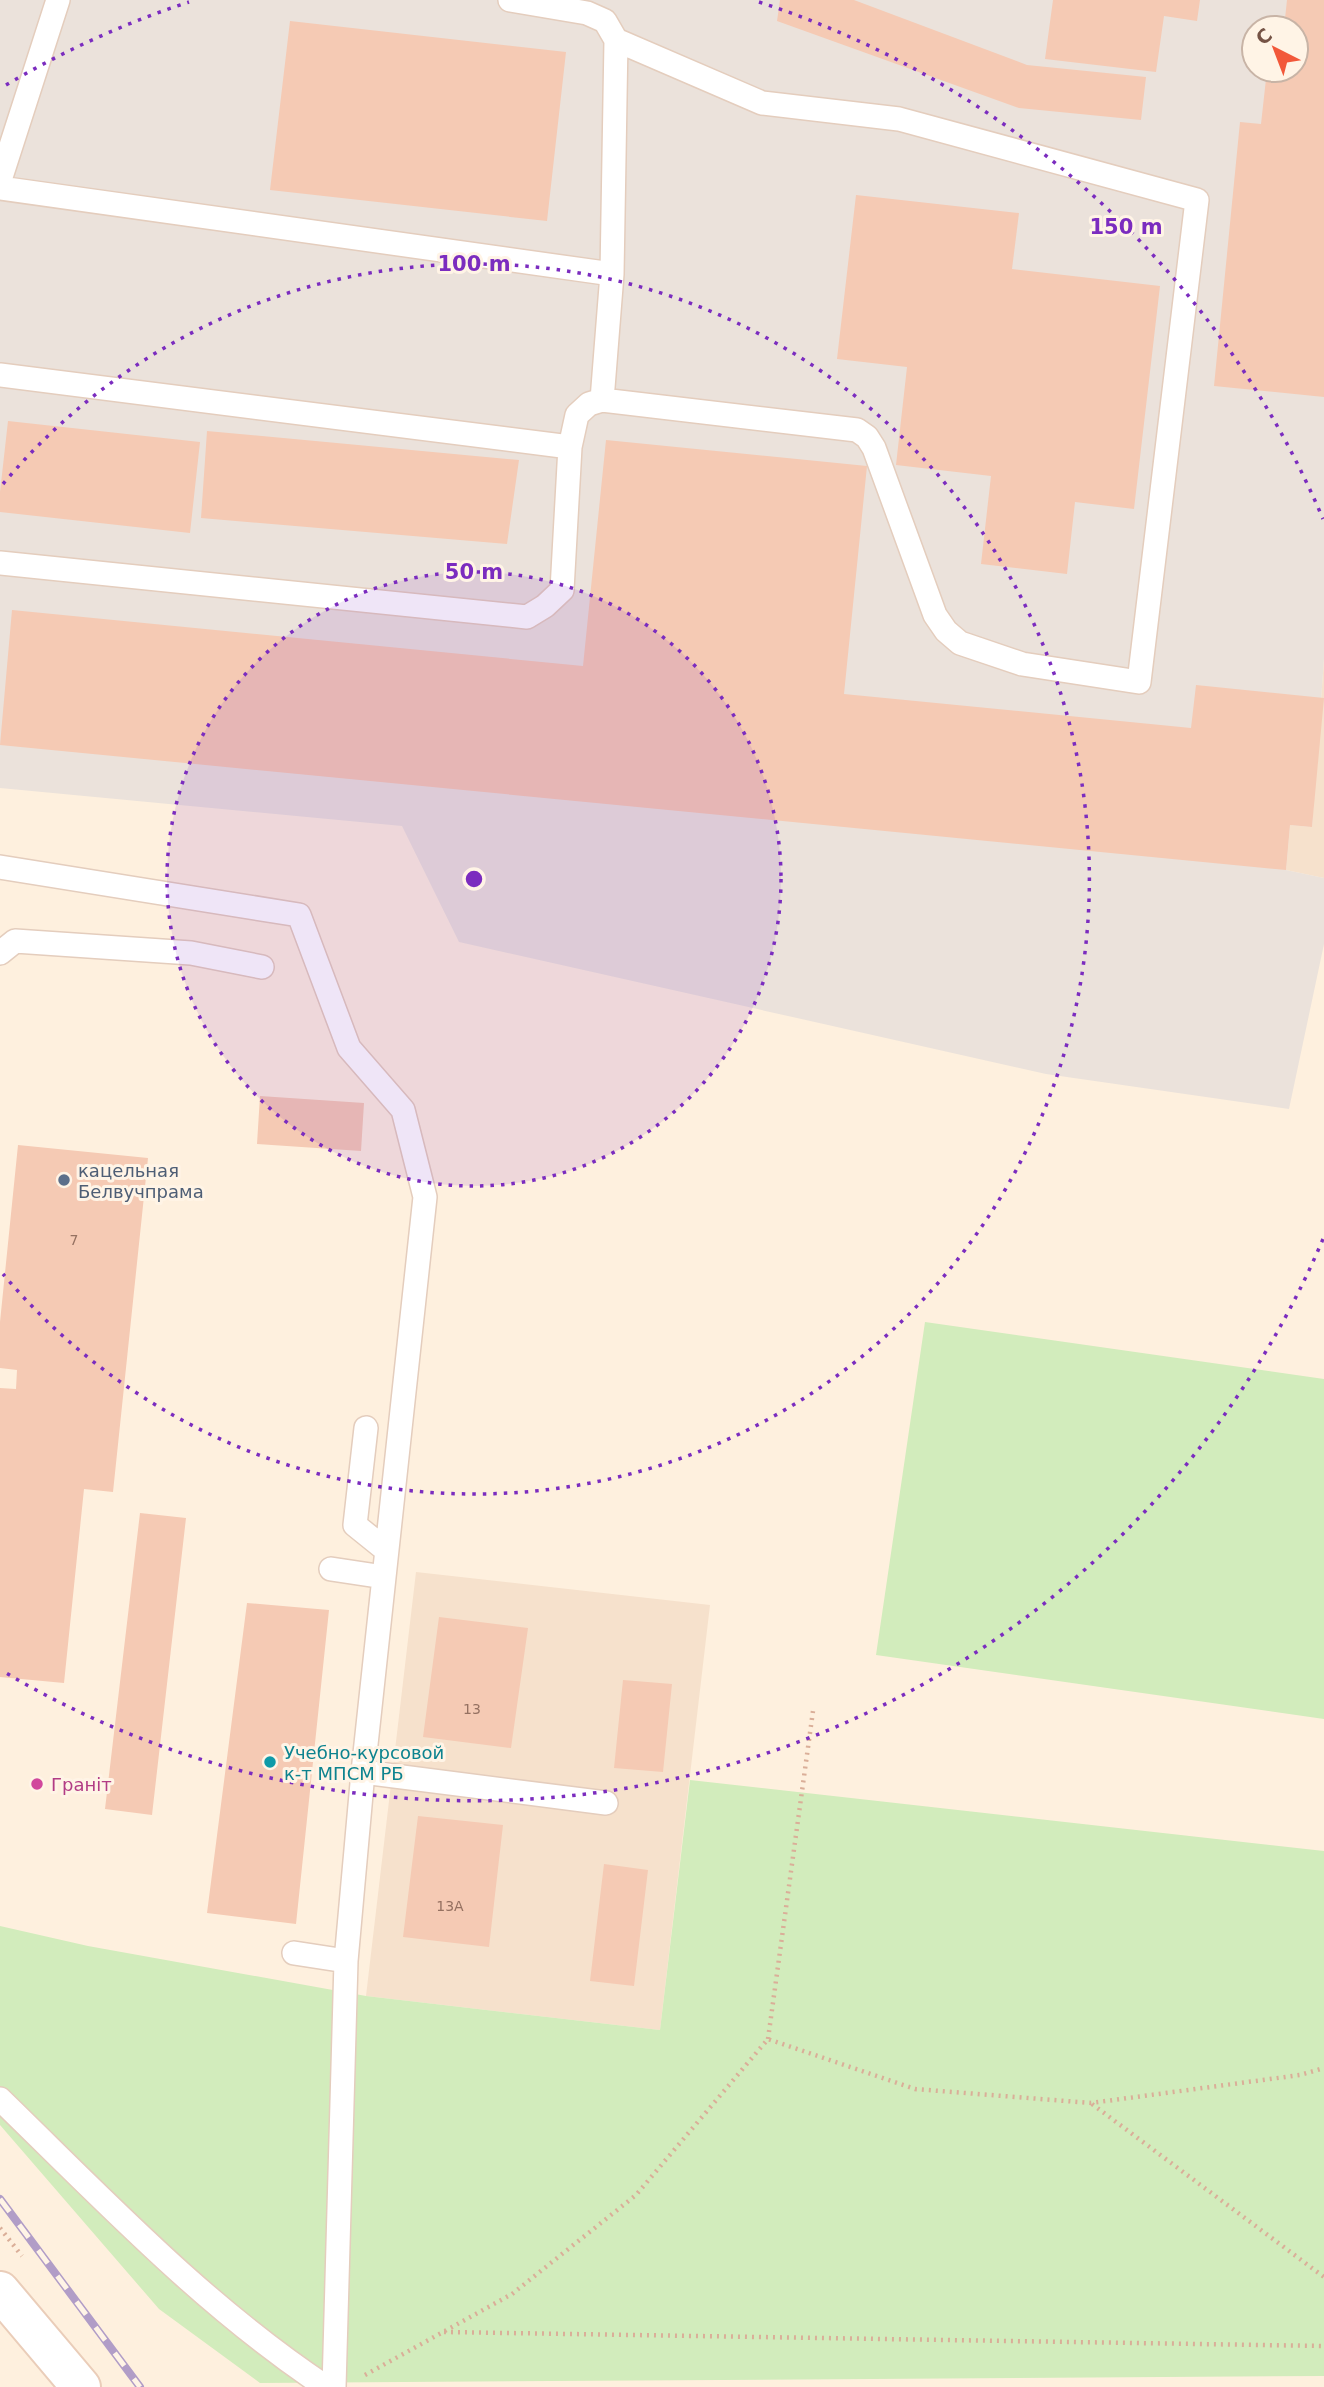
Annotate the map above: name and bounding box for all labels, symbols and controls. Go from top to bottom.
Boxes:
north arrow [1240,14,1310,84]
text: С [1251,24,1276,49]
text: 150 m [1089,215,1163,239]
text: 100 m [437,252,511,276]
text: 50 m [445,560,503,584]
centre of rings [462,867,486,891]
place label: кацельная Белвучпрама [78,1160,204,1202]
marker: кацельная Белвучпрама [56,1172,72,1188]
house number: 7 [70,1232,78,1248]
house number: 13 [463,1701,481,1717]
place label: Учебно-курсовой к-т МПСМ РБ [284,1742,444,1784]
marker: Учебно-курсовой к-т МПСМ РБ [262,1754,278,1770]
place label: Граніт [51,1774,112,1795]
marker: Граніт [29,1776,45,1792]
house number: 13А [436,1898,464,1914]

